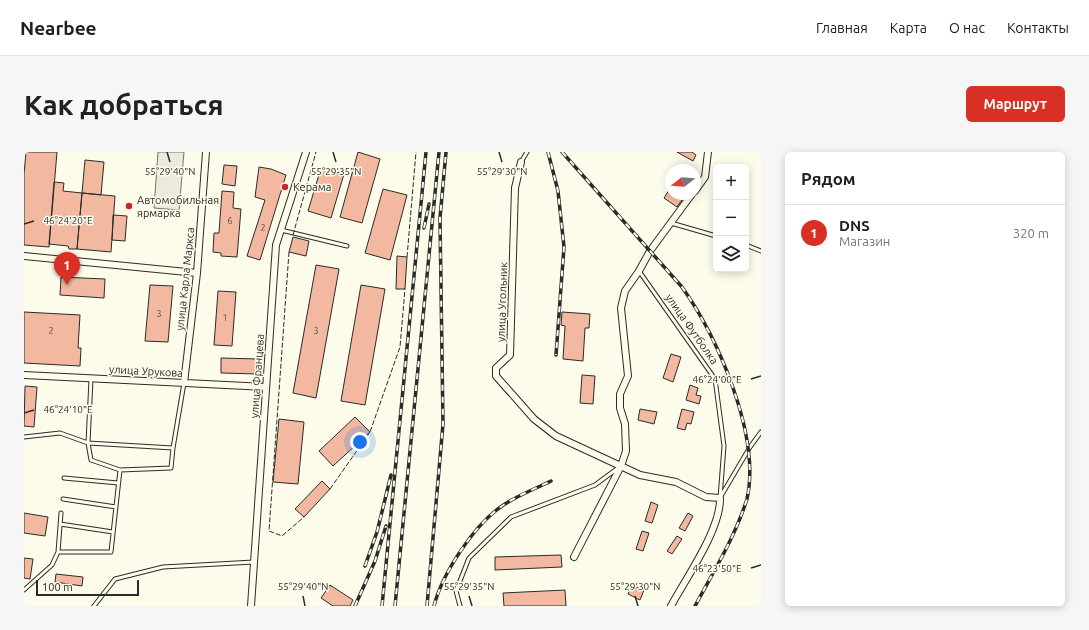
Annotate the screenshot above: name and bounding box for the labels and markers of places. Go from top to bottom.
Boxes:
place label: Керама [293,181,331,193]
marker: Керама [280,182,290,192]
place label: Автомобильная ярмарка [137,194,219,219]
marker: Автомобильная ярмарка [124,201,134,211]
pin: 1 [54,252,80,285]

